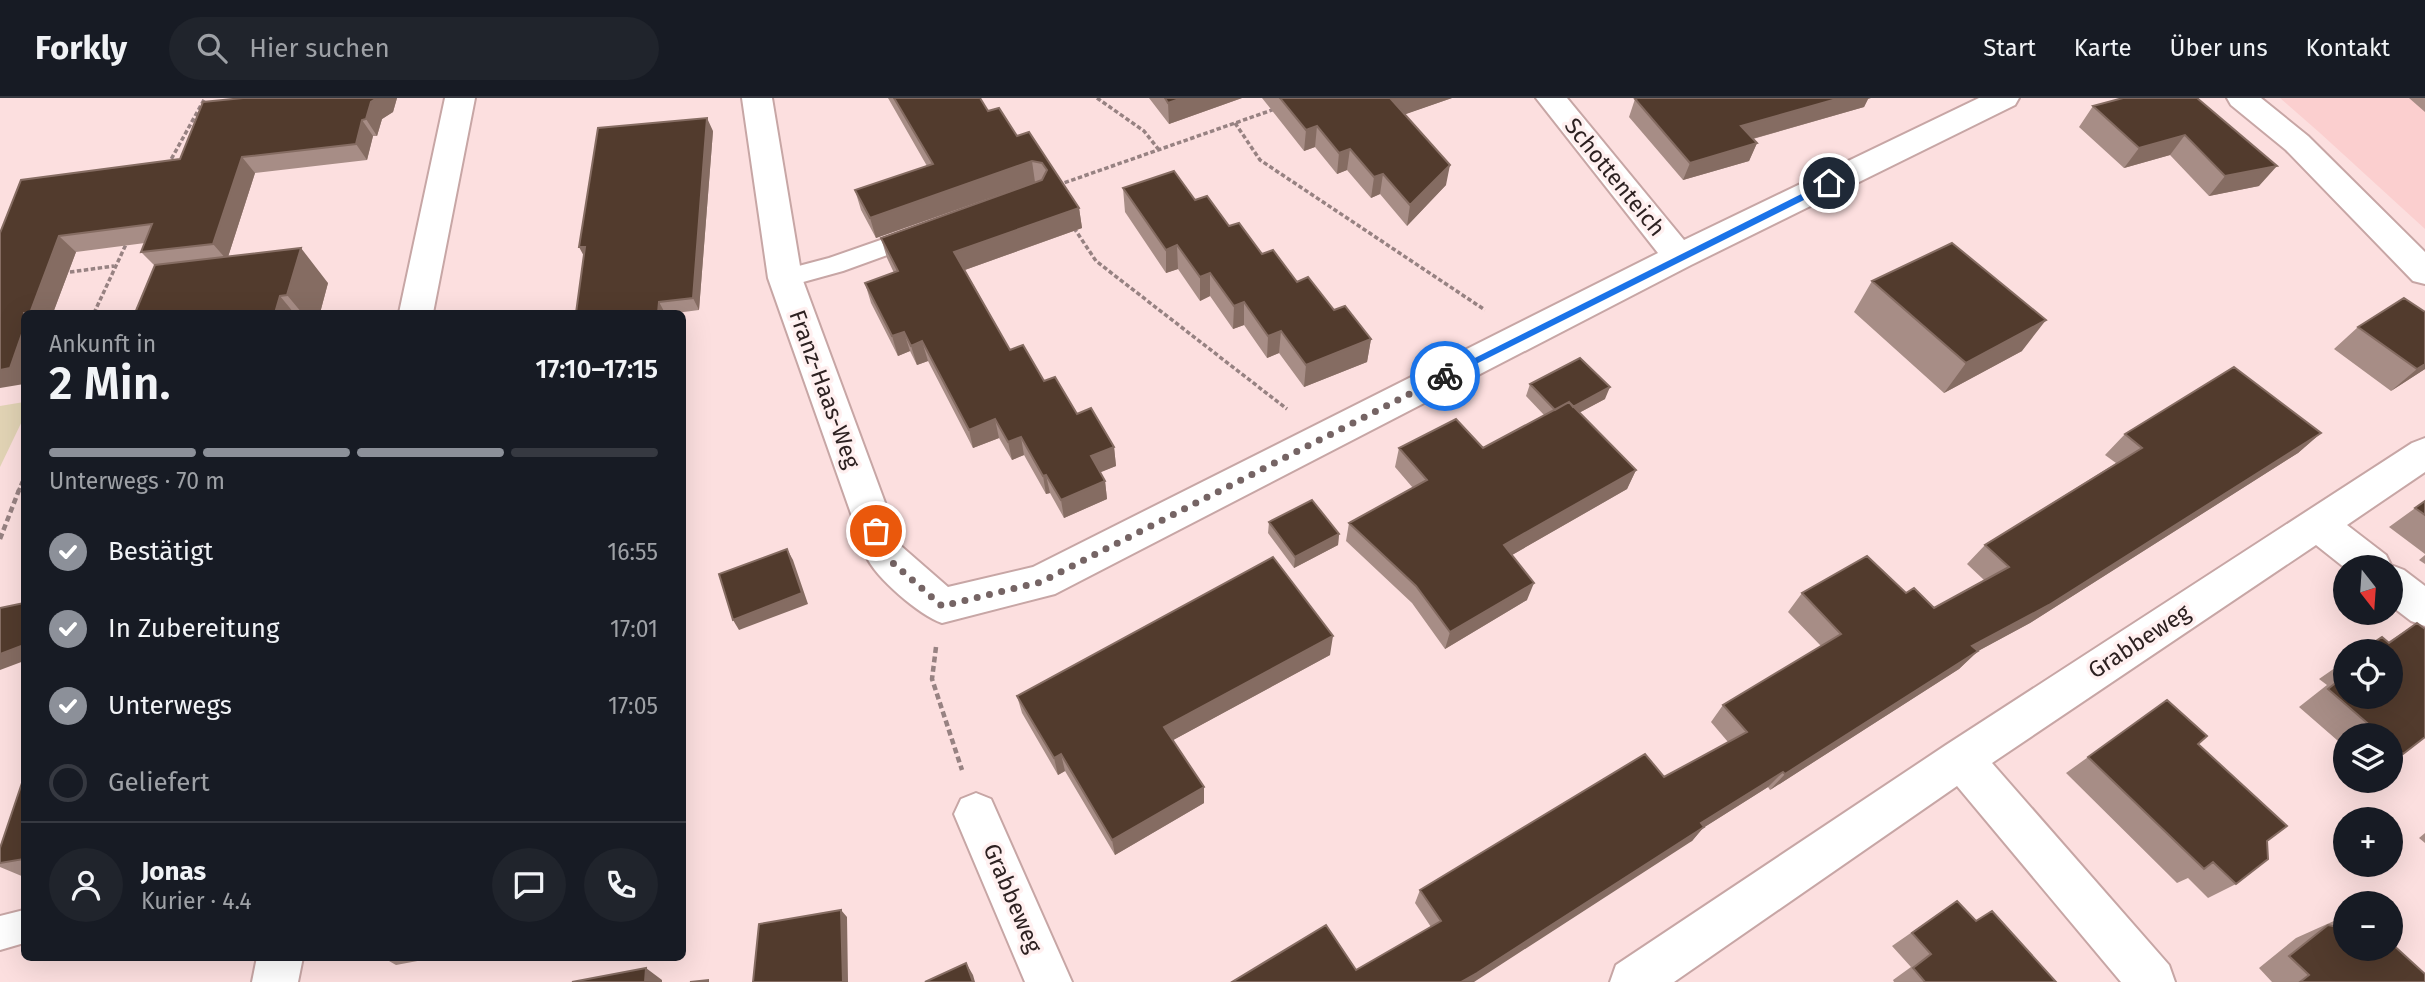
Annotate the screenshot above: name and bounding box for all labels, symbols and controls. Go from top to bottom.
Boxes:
search box [169,17,659,80]
text: Forkly [35,28,127,68]
icon: search [193,29,231,67]
text: Hier suchen [249,33,390,64]
text: Start [1983,34,2036,62]
text: Karte [2074,34,2132,62]
text: Über uns [2170,34,2268,62]
text: Kontakt [2306,34,2390,62]
street label: Schottenteich [1559,112,1671,242]
pin [1799,153,1859,213]
icon: home [1810,164,1848,202]
street label: Franz-Haas-Weg [783,306,867,472]
text: Ankunft in [49,330,156,358]
courier [1410,341,1480,411]
text: 17:10–17:15 [535,354,658,385]
text: 2 Min. [49,356,171,411]
icon: bike [1426,357,1464,395]
text: Unterwegs · 70 m [49,467,225,495]
pin [846,501,906,561]
icon: bag [857,512,895,550]
icon: check [49,533,87,571]
text: Bestätigt [108,536,213,567]
text: 16:55 [607,538,658,566]
north arrow [2333,555,2403,625]
map controls [2333,555,2403,961]
street label: Grabbeweg [2083,598,2195,684]
icon: check [49,610,87,648]
text: In Zubereitung [108,613,280,644]
text: 17:01 [610,615,658,643]
button: locate [2333,639,2403,709]
icon: check [49,687,87,725]
text: Unterwegs [108,690,232,721]
text: 17:05 [608,692,658,720]
button: layers [2333,723,2403,793]
text: Geliefert [108,767,210,798]
button: + [2333,807,2403,877]
street label: Grabbeweg [977,839,1049,957]
button: person [49,848,123,922]
button: chat [492,848,566,922]
button: phone [584,848,658,922]
text: Jonas [141,856,206,887]
text: Kurier · 4.4 [141,887,251,915]
button: − [2333,891,2403,961]

